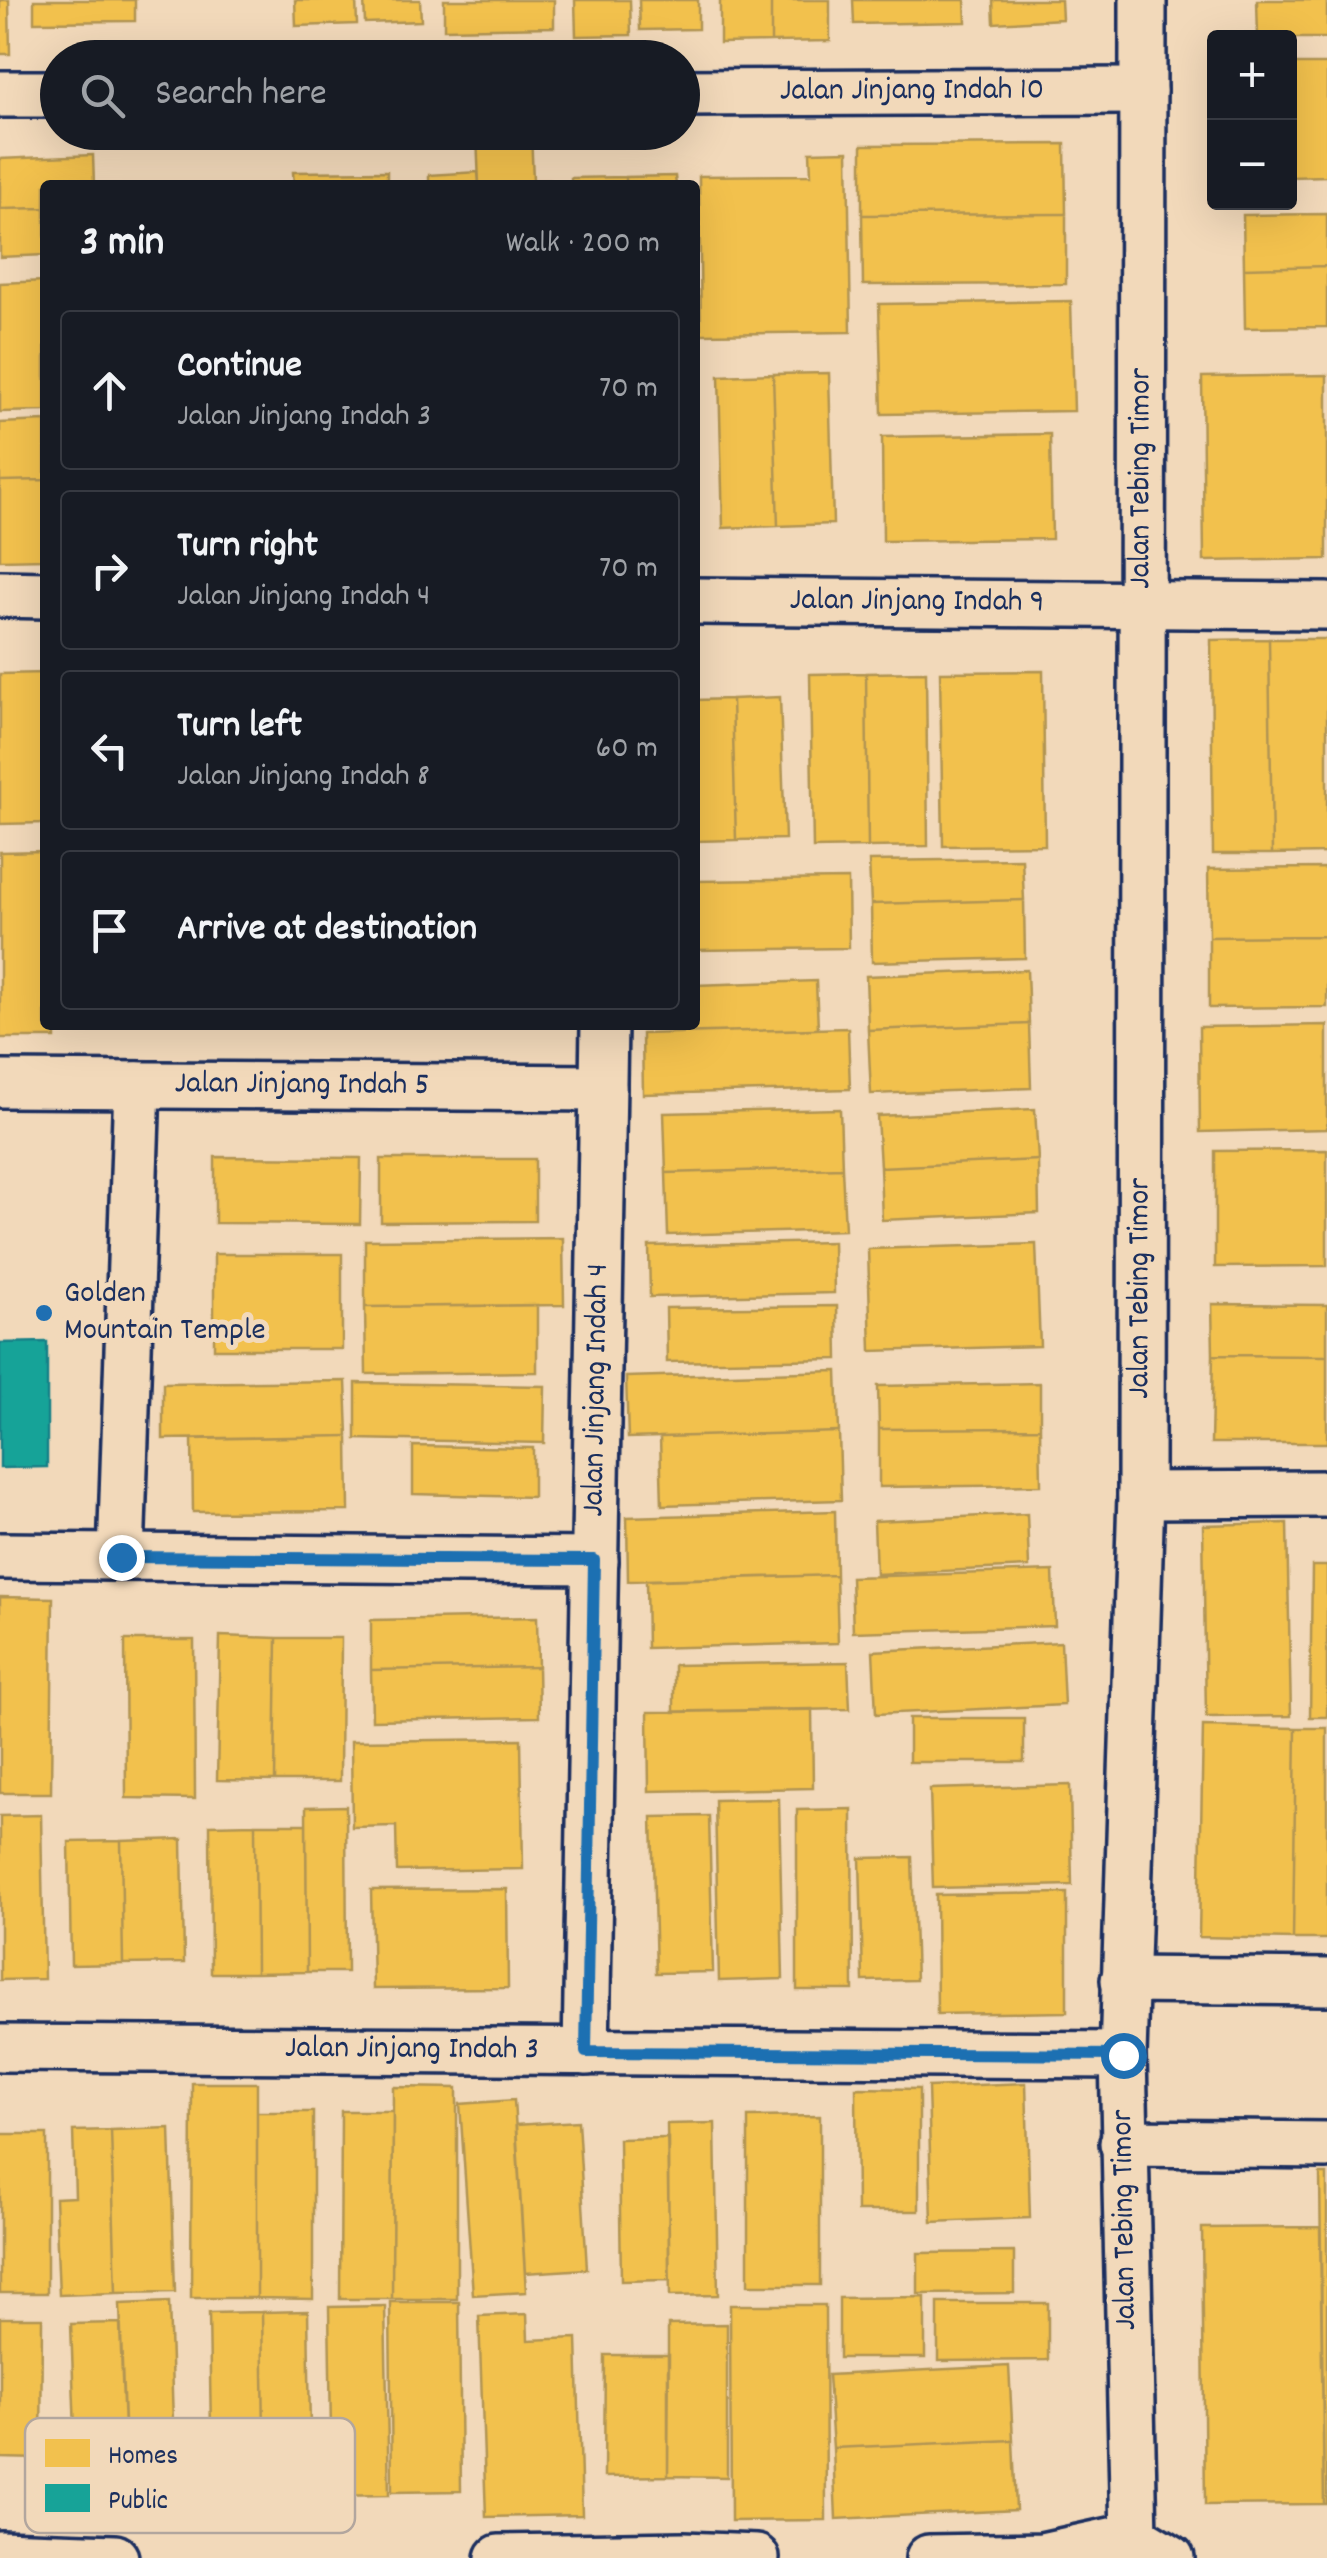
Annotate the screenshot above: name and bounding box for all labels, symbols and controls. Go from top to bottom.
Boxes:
map controls [1207,30,1297,210]
button: + [1207,30,1297,120]
search box [40,40,700,150]
icon: search [75,68,130,123]
text: Search here [155,68,327,123]
street label: Jalan Jinjang Indah 10 [780,68,1044,116]
button: − [1207,120,1297,210]
text: 3 min [80,215,164,275]
text: Walk · 200 m [506,222,660,268]
text: Continue [177,340,302,395]
icon: ahead [82,363,137,418]
text: 70 m [599,367,658,413]
street label: Jalan Tebing Timor [1119,368,1166,589]
text: Jalan Jinjang Indah 3 [177,395,431,441]
text: Turn right [177,520,318,575]
icon: right [82,543,137,598]
text: 70 m [599,547,658,593]
text: Jalan Jinjang Indah 4 [177,575,430,621]
street label: Jalan Jinjang Indah 9 [789,579,1045,627]
text: Turn left [177,700,302,755]
icon: left [82,723,137,778]
text: 60 m [596,727,658,773]
text: Jalan Jinjang Indah 8 [177,755,430,801]
icon: arrive [82,903,137,958]
text: Arrive at destination [177,903,477,958]
street label: Jalan Jinjang Indah 5 [174,1062,430,1110]
street label: Jalan Tebing Timor [1118,1178,1164,1399]
street label: Jalan Jinjang Indah 4 [572,1263,623,1517]
place label: Golden Mountain Temple [64,1272,266,1355]
marker: Golden Mountain Temple [33,1302,55,1324]
route end [99,1535,145,1581]
street label: Jalan Jinjang Indah 3 [285,2027,539,2074]
route start [1101,2033,1147,2079]
street label: Jalan Tebing Timor [1101,2109,1151,2331]
legend [25,2418,355,2533]
text: Homes [108,2438,178,2478]
text: Public [108,2483,168,2523]

